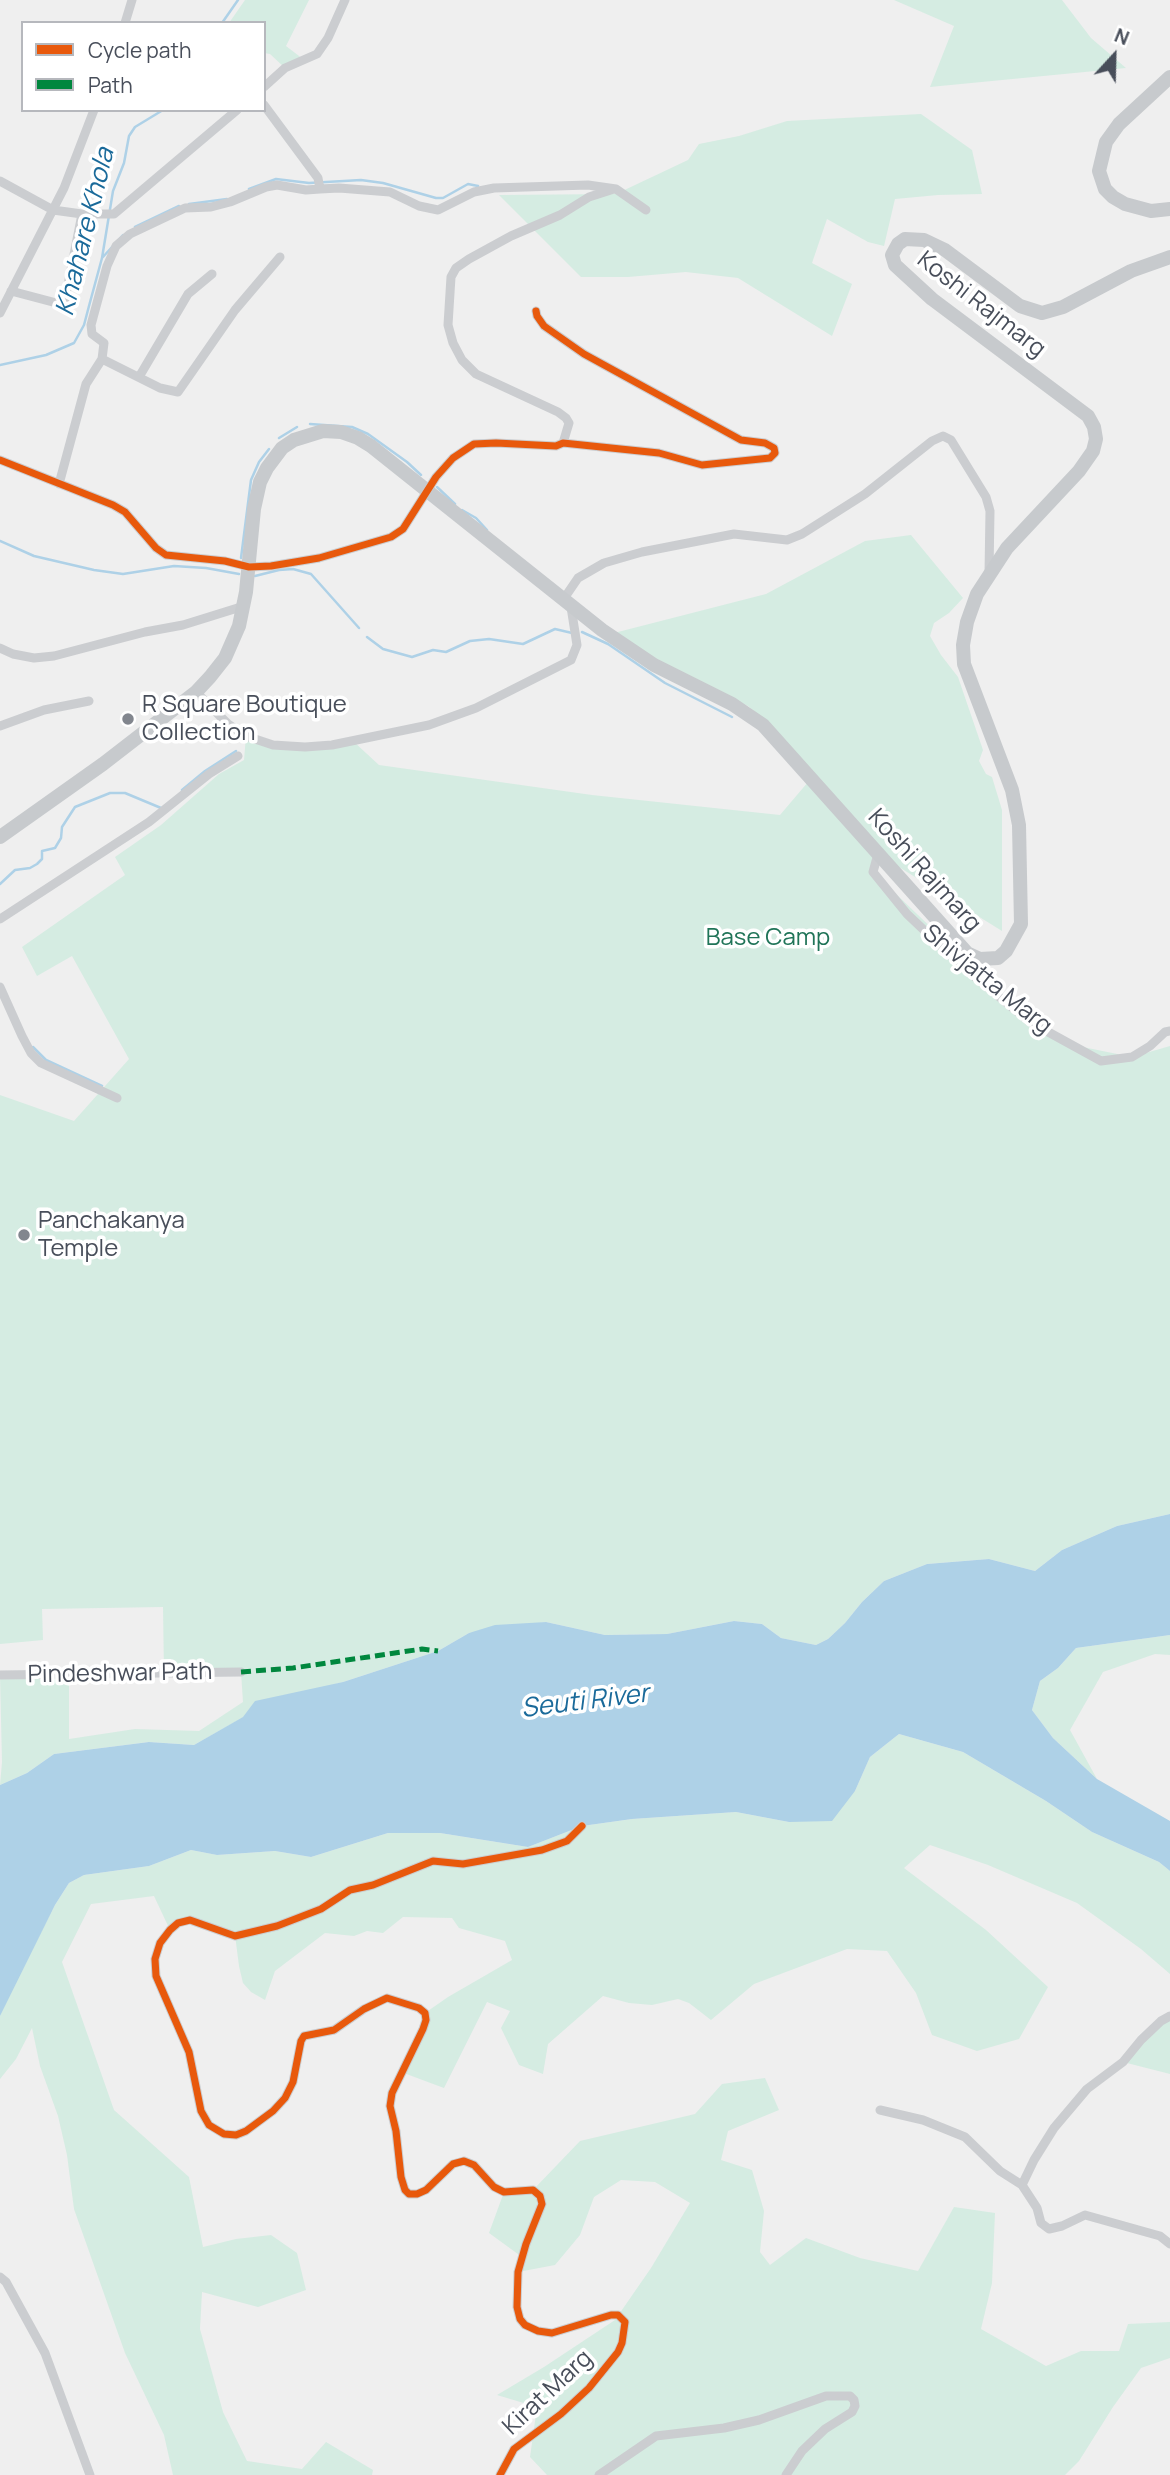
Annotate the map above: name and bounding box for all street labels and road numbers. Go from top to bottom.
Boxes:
street label: Koshi Rajmarg [911,246,1051,364]
street label: Koshi Rajmarg [861,804,987,938]
street label: Shivjatta Marg [917,919,1057,1041]
street label: Pindeshwar Path [27,1658,213,1690]
street label: Kirat Marg [497,2344,599,2442]

